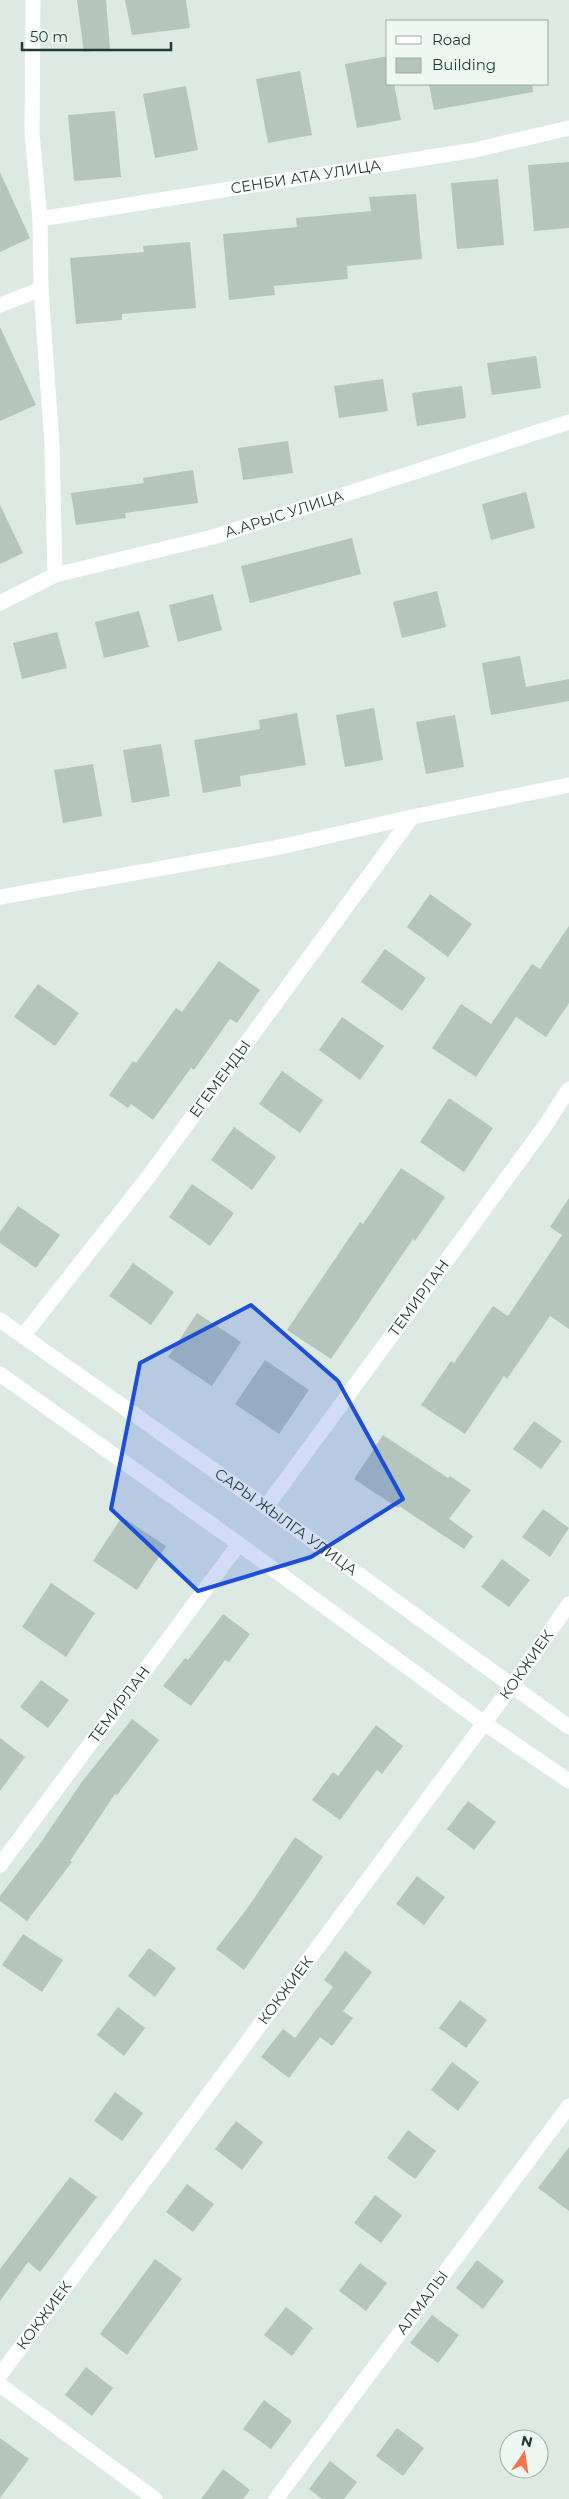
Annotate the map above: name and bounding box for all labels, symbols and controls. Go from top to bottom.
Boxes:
scale bar [22,20,171,52]
legend [386,20,549,85]
text: 50 m [30,27,68,46]
text: Road [432,30,471,49]
text: Building [432,55,496,74]
street label: СЕНБИ АТА УЛИЦА [229,155,382,198]
street label: А.АРЫС УЛИЦА [222,485,346,542]
street label: ЕГЕМЕНДЫ [185,1036,254,1121]
street label: ТЕМИРЛАН [384,1255,453,1340]
street label: САРЫ ЖЫЛГА УЛИЦА [211,1464,361,1579]
street label: КОКЖИЕК [495,1626,557,1703]
street label: ТЕМИРЛАН [84,1662,154,1746]
street label: КОКЖИЕК [253,1952,317,2028]
street label: АЛМАЛЫ [392,2267,452,2338]
street label: КОКЖИЕК [12,2277,76,2353]
north arrow [499,2429,549,2479]
text: N [519,2431,534,2451]

